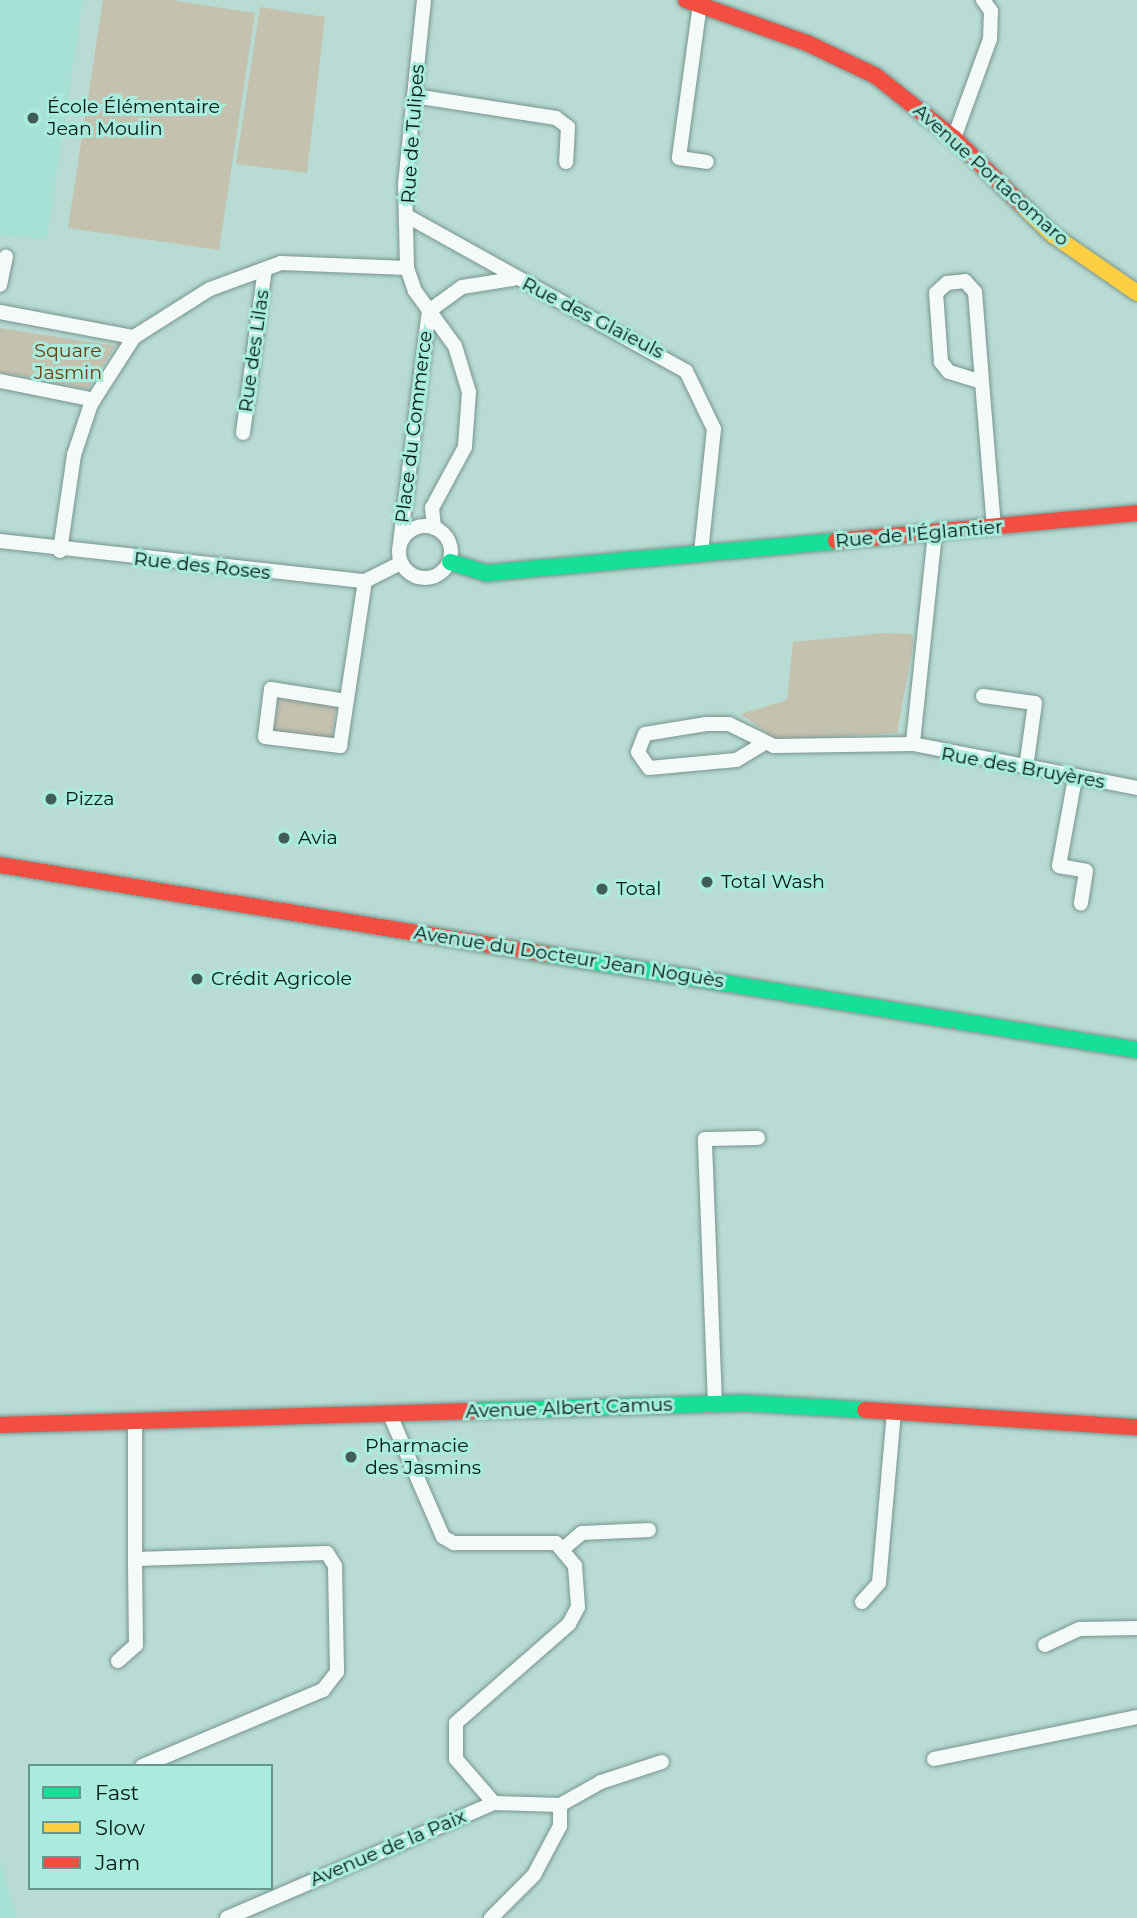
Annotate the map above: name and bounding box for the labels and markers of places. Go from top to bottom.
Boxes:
place label: École Élémentaire Jean Moulin [47,96,220,140]
marker: École Élémentaire Jean Moulin [25,110,41,126]
place label: Pizza [65,788,114,810]
marker: Pizza [43,791,59,807]
place label: Avia [298,827,338,849]
marker: Avia [276,830,292,846]
place label: Total Wash [721,871,825,893]
marker: Total Wash [699,874,715,890]
place label: Total [616,878,661,900]
marker: Total [594,881,610,897]
place label: Crédit Agricole [211,968,352,990]
marker: Crédit Agricole [189,971,205,987]
place label: Pharmacie des Jasmins [365,1435,481,1479]
marker: Pharmacie des Jasmins [343,1449,359,1465]

